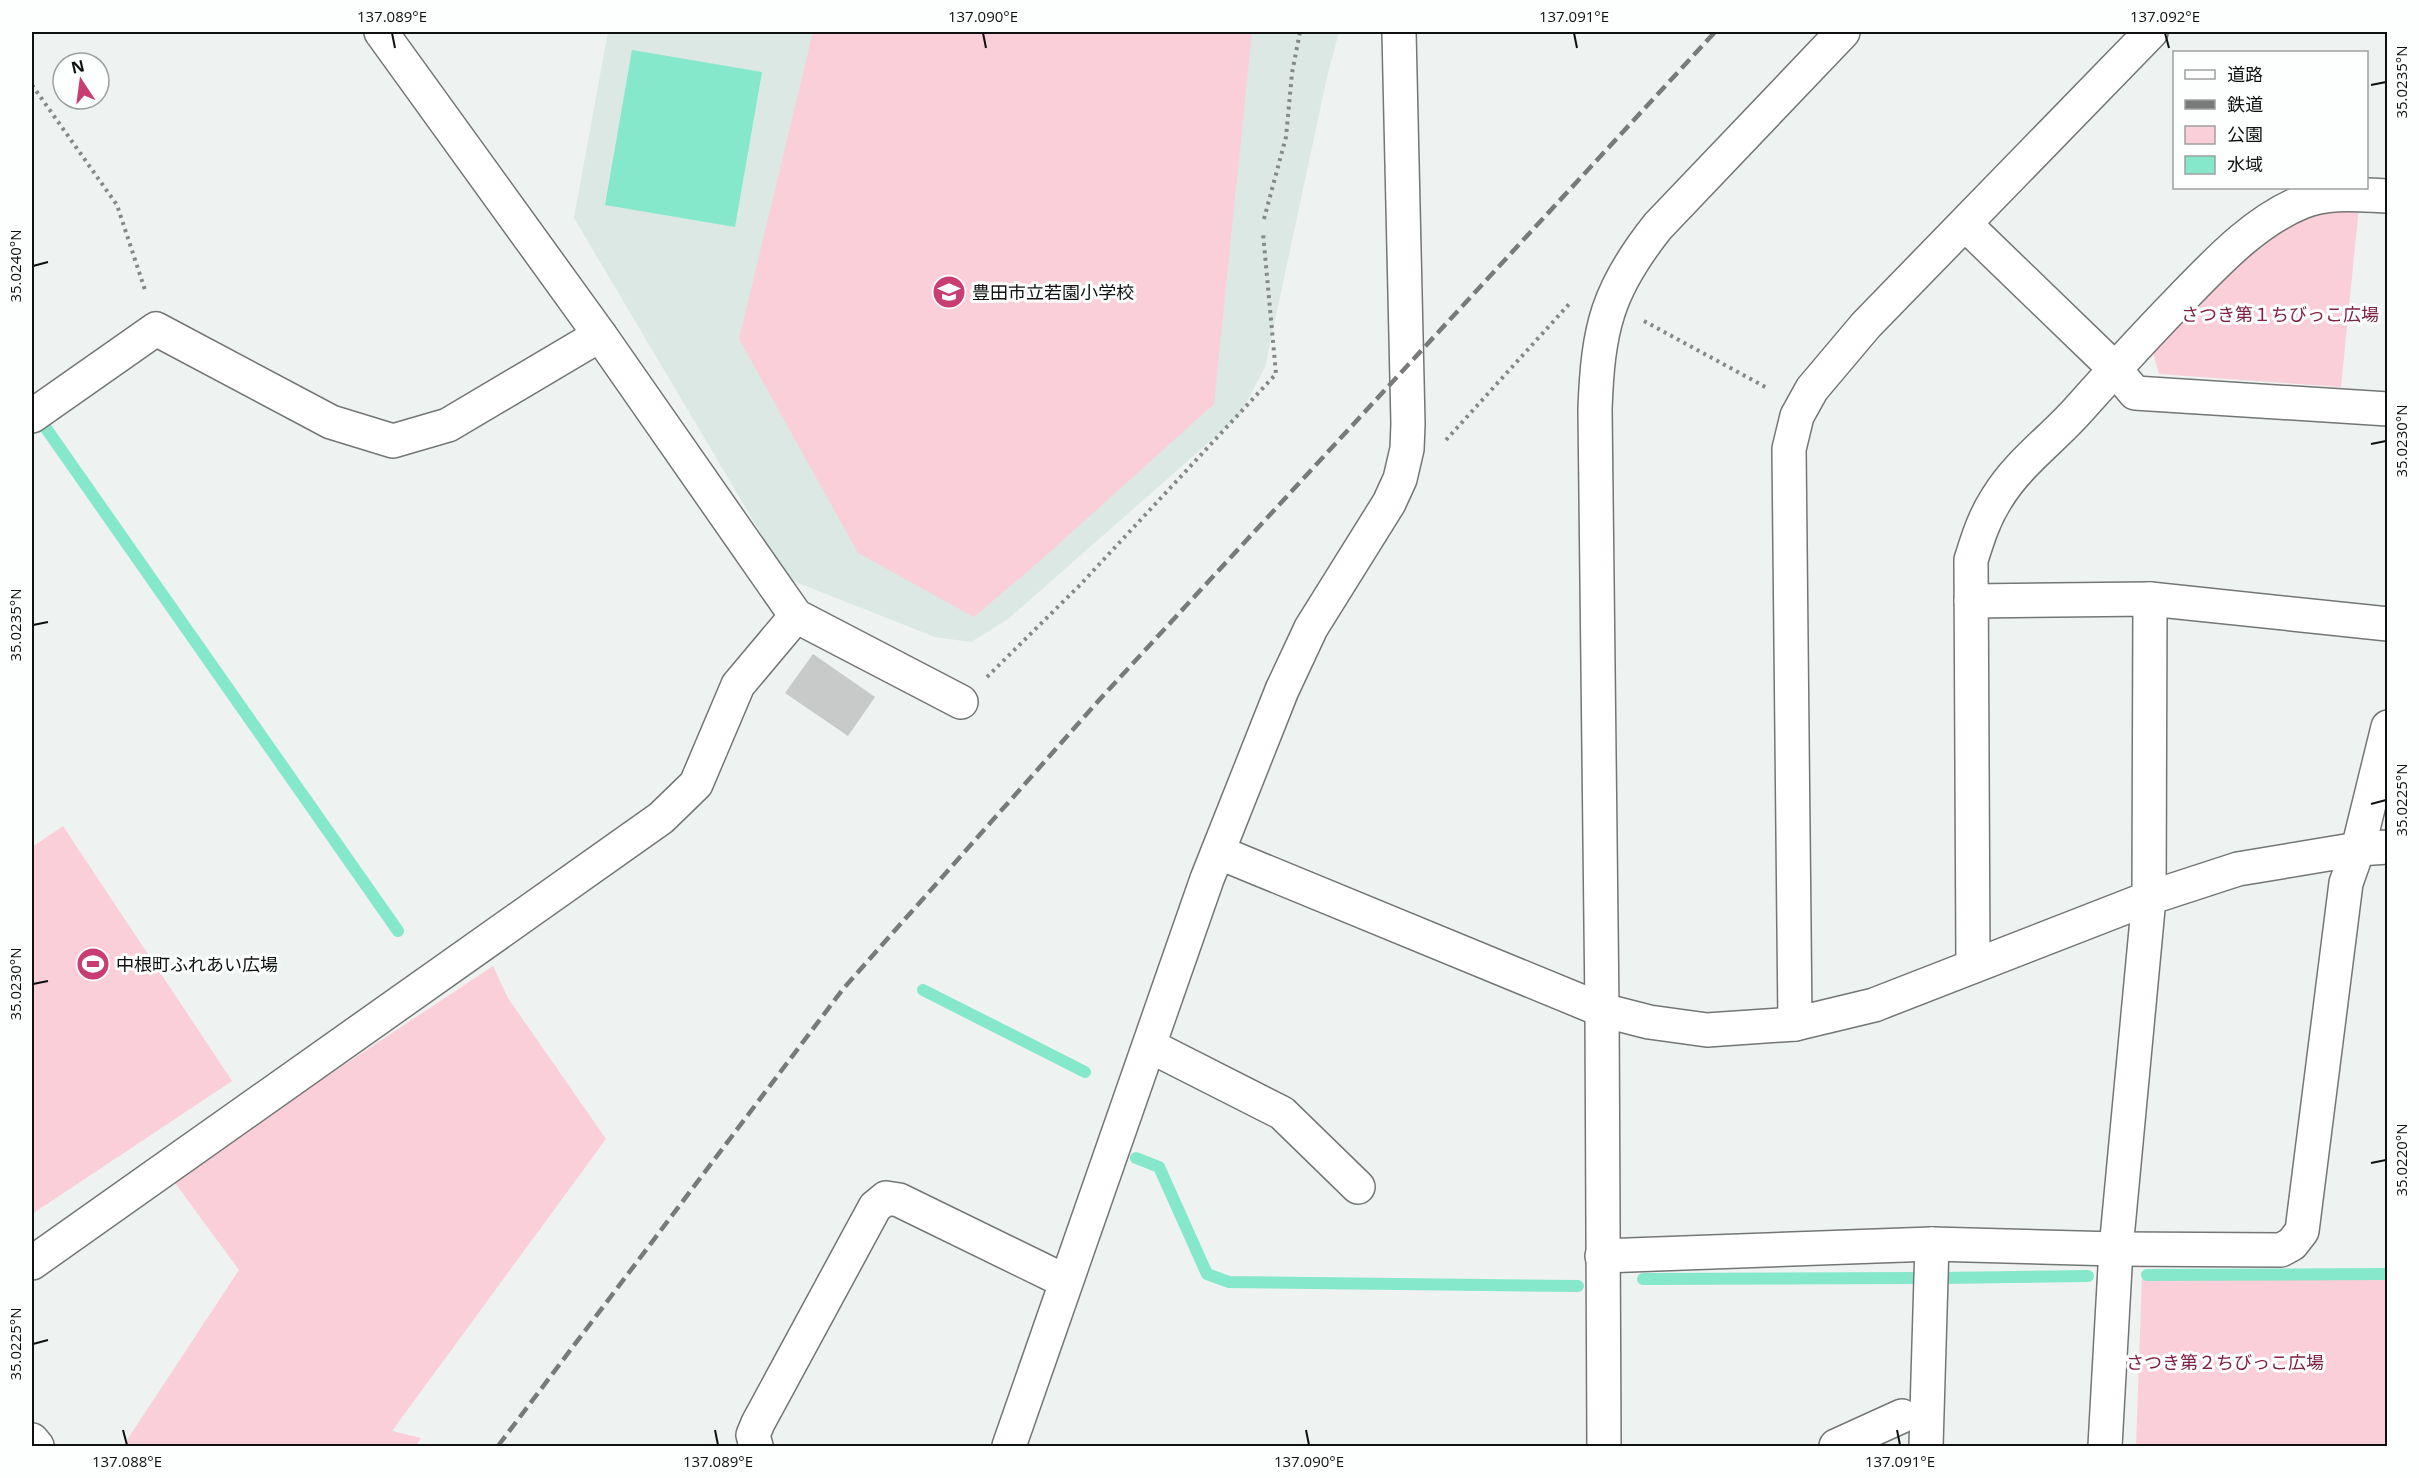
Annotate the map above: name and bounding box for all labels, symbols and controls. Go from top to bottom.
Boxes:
text: 137.089°E [357,6,427,26]
text: 137.090°E [948,6,1018,26]
text: 137.091°E [1539,6,1609,26]
text: 137.092°E [2130,6,2200,26]
text: 35.0235°N [2391,45,2411,119]
north arrow [51,51,111,111]
legend [2173,51,2368,189]
text: N [69,54,86,79]
text: 道路 [2227,62,2263,86]
text: 鉄道 [2227,92,2263,116]
text: 公園 [2227,122,2263,146]
text: 水域 [2227,152,2263,176]
text: 35.0240°N [5,229,25,303]
school or university icon: 豊田市立若園小学校 [931,274,967,310]
place label: 豊田市立若園小学校 [972,280,1134,304]
park label: さつき第１ちびっこ広場 [2181,302,2379,326]
text: 35.0230°N [2391,404,2411,478]
text: 35.0235°N [5,588,25,662]
text: 35.0225°N [2391,763,2411,837]
sports icon: 中根町ふれあい広場 [75,946,111,982]
text: 35.0230°N [5,947,25,1021]
place label: 中根町ふれあい広場 [116,952,278,976]
text: 35.0220°N [2391,1123,2411,1197]
text: 35.0225°N [5,1307,25,1381]
park label: さつき第２ちびっこ広場 [2126,1350,2324,1374]
text: 137.088°E [92,1451,162,1471]
text: 137.089°E [683,1451,753,1471]
text: 137.090°E [1274,1451,1344,1471]
text: 137.091°E [1865,1451,1935,1471]

